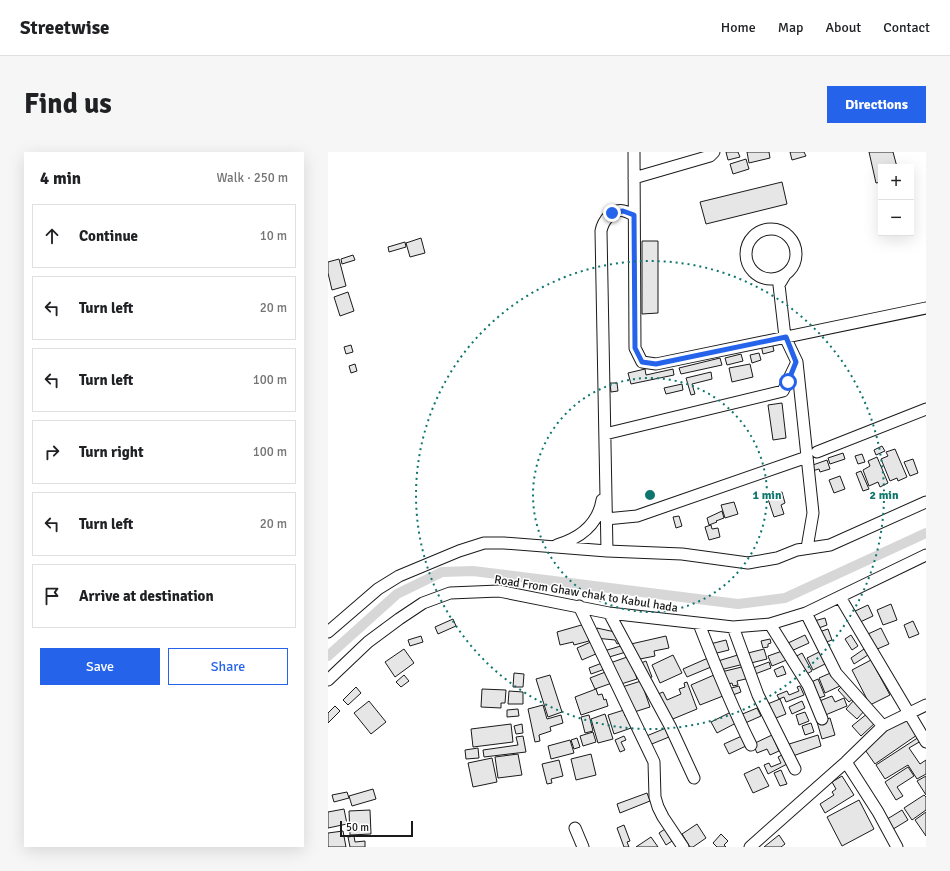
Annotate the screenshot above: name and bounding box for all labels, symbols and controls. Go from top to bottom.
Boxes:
text: Streetwise [20,16,110,40]
text: Home [721,19,756,36]
text: Map [778,19,803,36]
text: About [825,19,861,36]
text: Contact [883,19,930,36]
button: Directions [827,86,926,123]
text: Find us [24,87,112,121]
map controls [878,164,914,236]
button: + [878,164,914,200]
text: 4 min [40,168,81,189]
text: Walk · 250 m [217,170,288,186]
button: − [878,200,914,236]
route end [603,204,621,222]
icon: ahead [41,225,63,247]
text: Continue [79,227,138,245]
text: 10 m [260,228,287,244]
icon: left [41,297,63,319]
text: Turn left [79,299,133,317]
text: 20 m [260,300,287,316]
icon: left [41,369,63,391]
text: Turn left [79,371,133,389]
text: 100 m [253,372,287,388]
route start [779,373,797,391]
icon: right [41,441,63,463]
text: Turn right [79,443,144,461]
text: 100 m [253,444,287,460]
centre of rings [643,488,657,502]
text: 1 min [753,488,782,503]
text: 2 min [870,488,899,503]
icon: left [41,513,63,535]
text: Turn left [79,515,133,533]
text: 20 m [260,516,287,532]
street label: Road From Ghaw chak to Kabul hada [493,572,679,616]
icon: arrive [41,585,63,607]
text: Arrive at destination [79,587,214,605]
button: Save [40,648,160,685]
button: Share [168,648,288,685]
scale bar [340,819,413,838]
text: 50 m [346,821,369,834]

